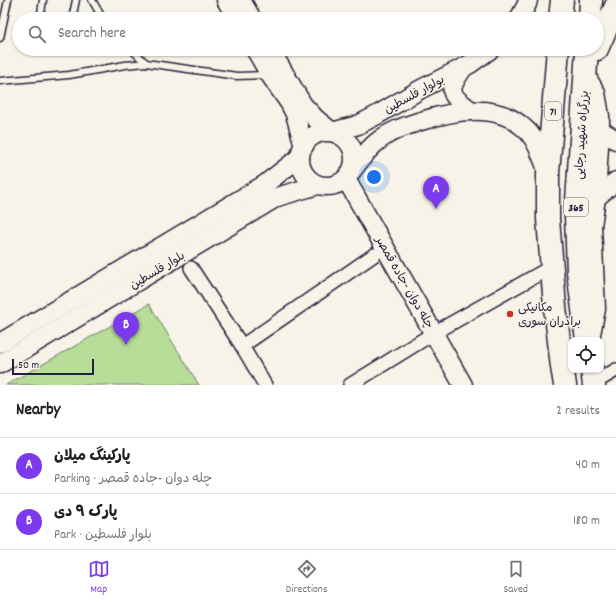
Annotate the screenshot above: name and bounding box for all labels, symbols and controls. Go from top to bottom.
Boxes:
search box [12,12,604,56]
icon: search [26,23,48,45]
text: Search here [58,23,126,45]
street label: بولوار فلسطین [382,72,448,119]
street label: بزرگراه شهید رجایی [571,90,594,180]
road number: 71 [545,102,561,120]
your location [364,167,384,187]
pin: A [423,176,449,209]
road number: 365 [564,198,588,216]
street label: چله دوان -جاده قمصر [370,232,437,332]
street label: بلوار فلسطین [127,248,189,294]
place label: مکانیکی برادران سوری [518,300,581,331]
marker: مکانیکی برادران سوری [505,309,515,319]
pin: B [113,312,139,345]
map controls [568,337,604,373]
button: locate [568,337,604,373]
scale bar [12,357,94,376]
text: 50 m [18,358,39,374]
text: Nearby [16,399,60,423]
text: 2 results [556,402,600,421]
text: پارکینگ میلان [54,446,130,468]
text: A [25,456,33,475]
text: 40 m [576,456,600,475]
text: Parking · چله دوان -جاده قمصر [54,470,212,489]
text: پارک ۹ دی [54,502,117,524]
text: B [26,512,32,531]
text: 180 m [573,512,600,531]
text: Park · بلوار فلسطین [54,526,152,545]
tab: Map [88,558,110,598]
tab: Directions [286,558,328,598]
tab: Saved [503,558,528,598]

